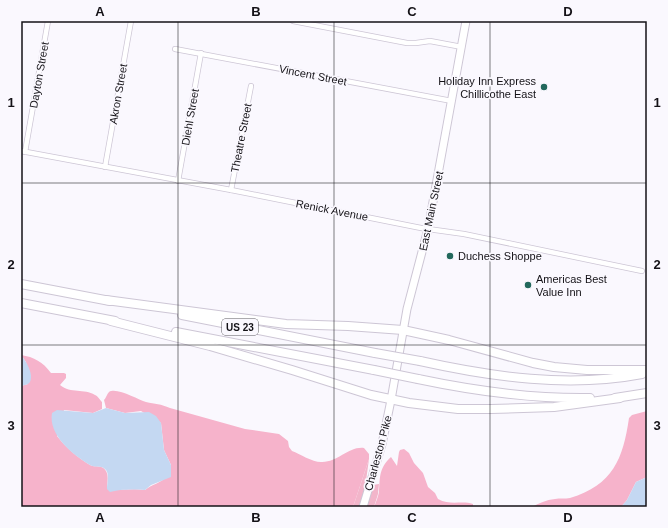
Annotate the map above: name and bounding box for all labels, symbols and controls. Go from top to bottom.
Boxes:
text: A [95,4,105,19]
text: B [251,4,261,19]
text: C [407,4,417,19]
text: D [563,4,573,19]
street label: Dayton Street [27,41,51,109]
street label: Akron Street [107,63,129,125]
street label: Vincent Street [278,63,348,87]
place label: Holiday Inn Express Chillicothe East [438,75,536,100]
marker: Holiday Inn Express Chillicothe East [539,82,549,92]
street label: Diehl Street [179,88,201,146]
text: 1 [7,95,15,110]
text: 1 [653,95,661,110]
street label: Theatre Street [228,102,254,174]
street label: East Main Street [417,170,445,252]
street label: Renick Avenue [295,197,369,223]
place label: Duchess Shoppe [458,250,542,262]
marker: Duchess Shoppe [445,251,455,261]
text: 2 [7,257,15,272]
text: 2 [653,257,661,272]
place label: Americas Best Value Inn [536,273,607,298]
marker: Americas Best Value Inn [523,280,533,290]
road number: US 23 [222,319,258,335]
street label: Charleston Pike [362,414,394,492]
text: 3 [7,418,15,433]
text: 3 [653,418,661,433]
text: A [95,510,105,525]
text: B [251,510,261,525]
text: C [407,510,417,525]
text: D [563,510,573,525]

